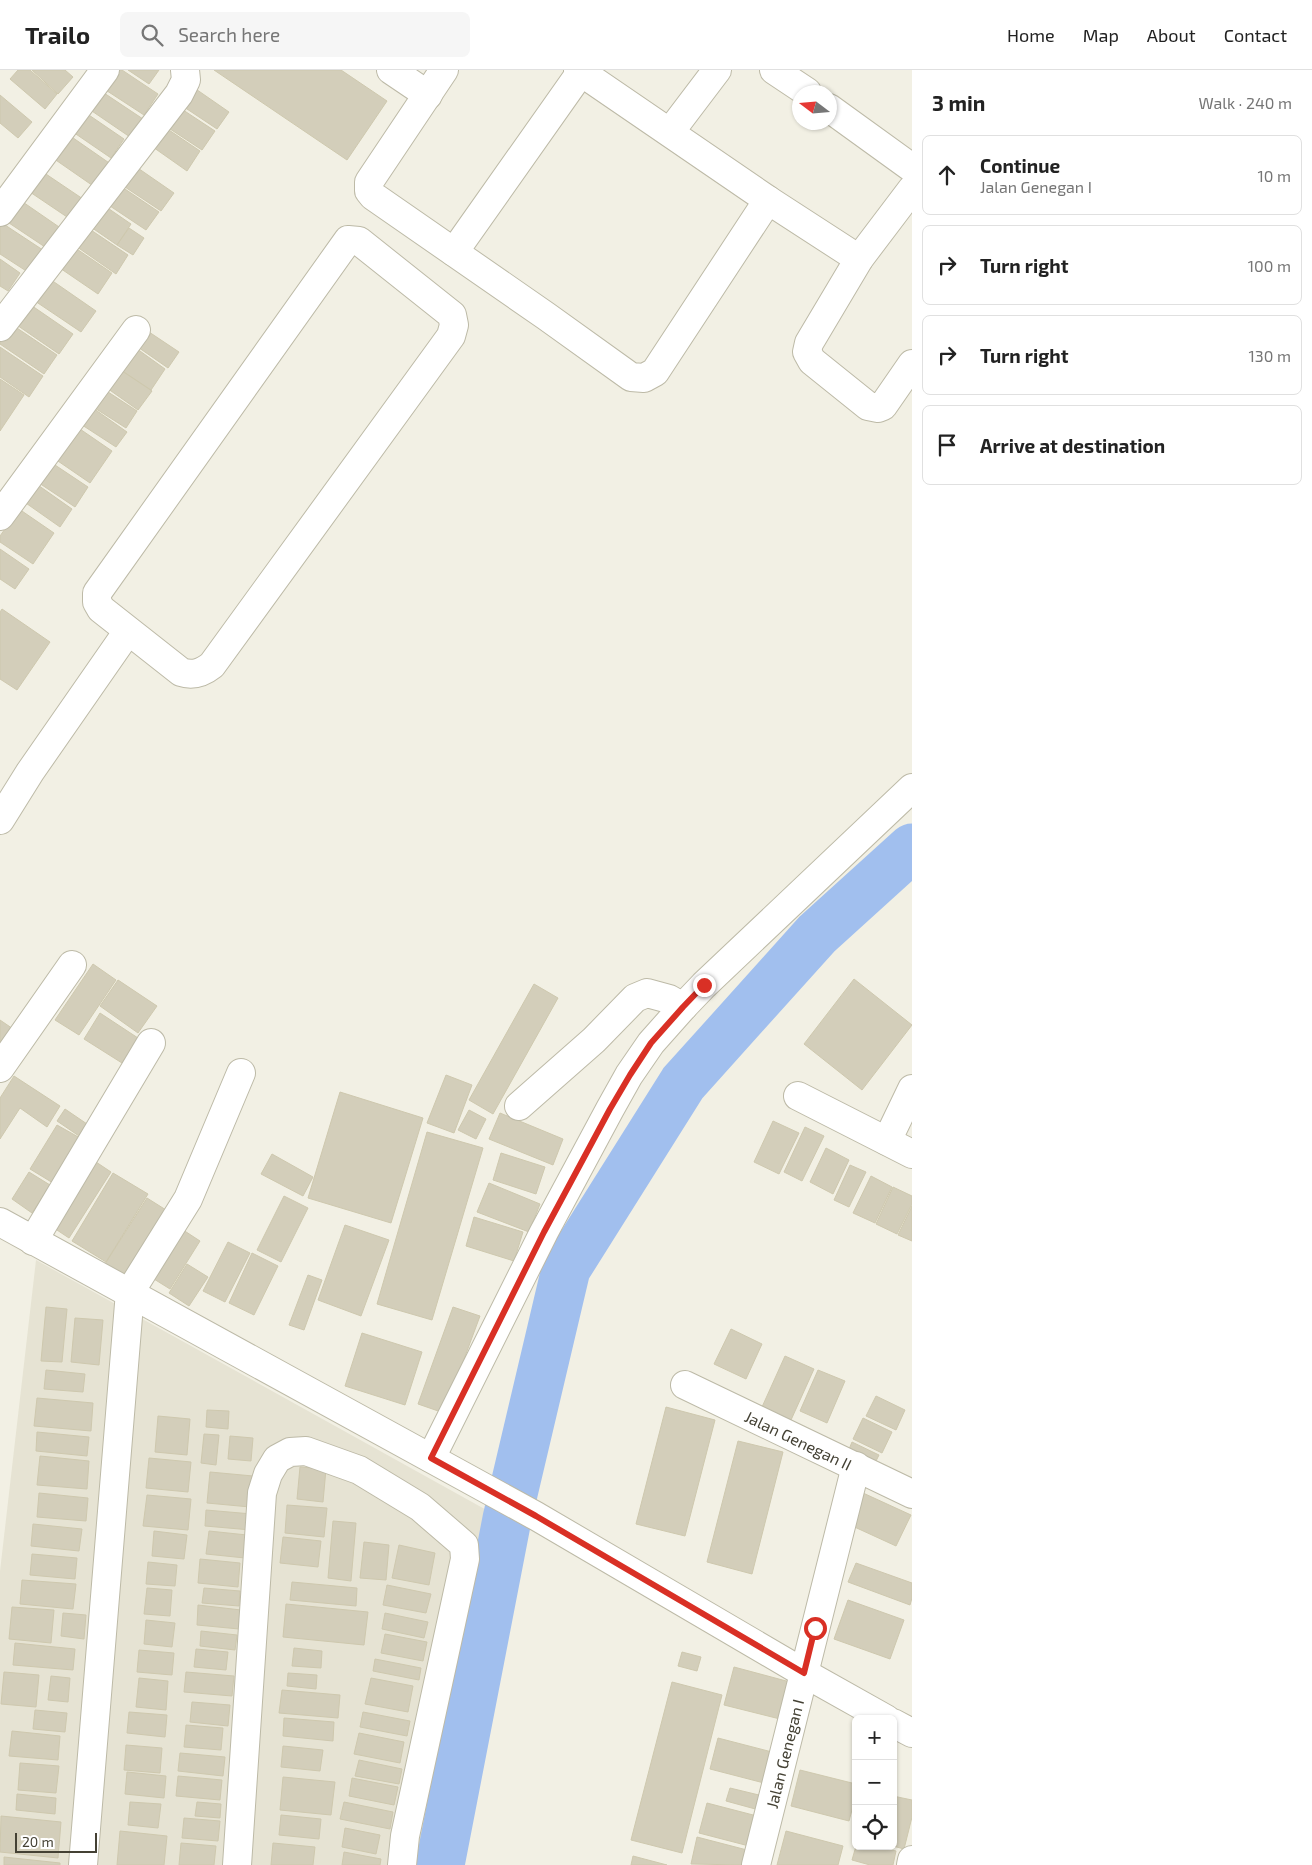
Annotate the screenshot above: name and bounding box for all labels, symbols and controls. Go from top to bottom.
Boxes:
search box [120,12,470,57]
text: Trailo [25,20,90,49]
icon: search [138,21,166,49]
text: Search here [178,23,280,46]
text: Home [1007,24,1055,46]
text: Map [1083,24,1119,46]
text: About [1147,24,1196,46]
text: Contact [1224,24,1287,46]
north arrow [792,85,837,130]
text: 3 min [932,90,985,115]
text: Walk · 240 m [1199,93,1292,112]
text: Continue [980,154,1060,177]
icon: ahead [933,161,961,189]
text: 10 m [1257,166,1291,185]
text: Jalan Genegan I [980,177,1092,196]
icon: right [933,251,961,279]
text: Turn right [980,254,1068,277]
text: 100 m [1248,256,1291,275]
icon: right [933,341,961,369]
text: Turn right [980,344,1068,367]
text: 130 m [1249,346,1291,365]
icon: arrive [933,431,961,459]
text: Arrive at destination [980,434,1165,457]
route end [693,974,716,997]
street label: Jalan Genegan II [742,1406,855,1473]
route start [804,1617,827,1640]
street label: Jalan Genegan I [761,1697,807,1810]
map controls [852,1715,897,1850]
button: + [852,1715,897,1760]
button: − [852,1760,897,1805]
button: locate [852,1805,897,1850]
scale bar [15,1830,98,1853]
text: 20 m [22,1833,54,1850]

